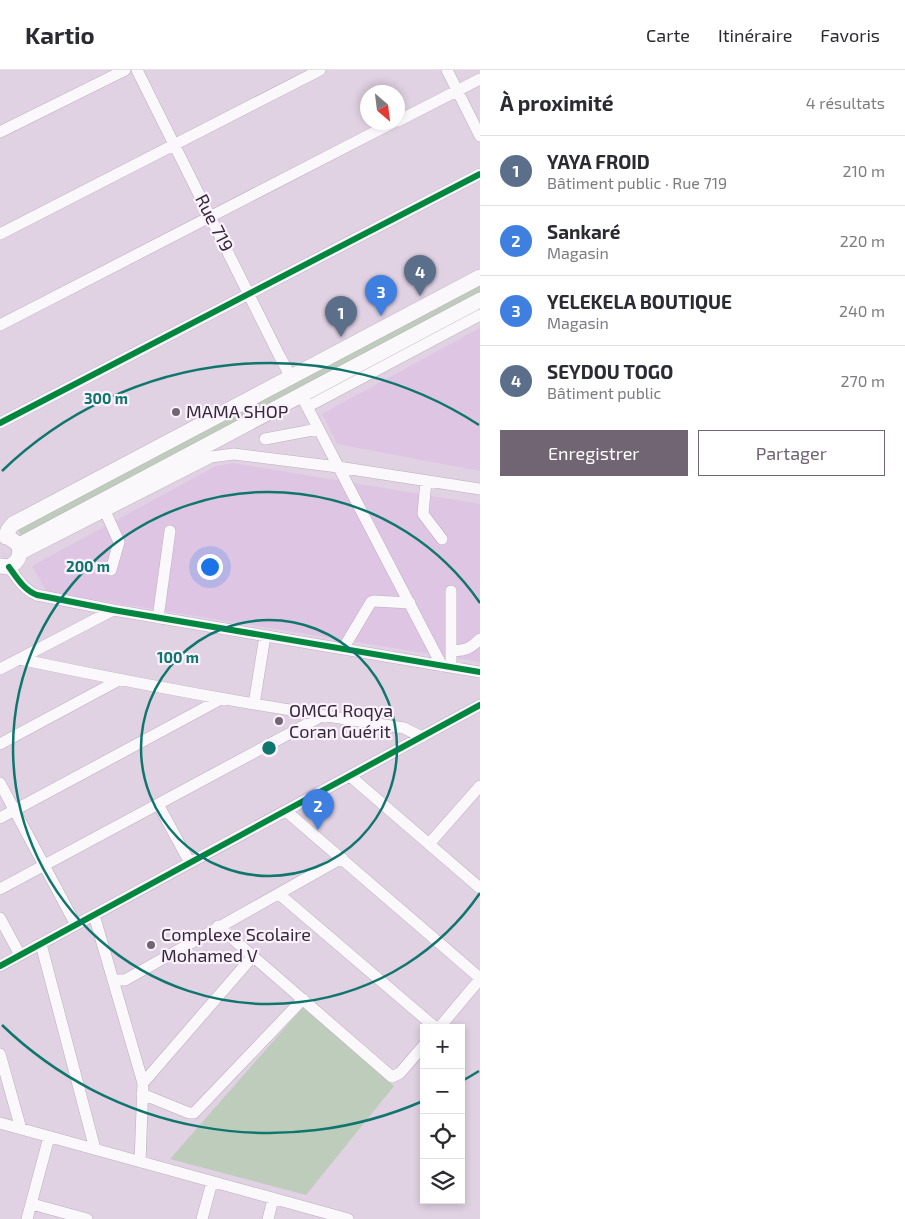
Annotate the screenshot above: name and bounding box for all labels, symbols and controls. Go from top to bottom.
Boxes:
text: Kartio [25,20,95,49]
text: Carte [646,24,690,46]
text: Itinéraire [718,24,792,46]
text: Favoris [820,24,880,46]
north arrow [360,85,405,130]
text: À proximité [500,90,614,115]
text: 4 résultats [806,93,885,112]
text: YAYA FROID [547,150,650,173]
text: 1 [513,161,519,180]
text: 210 m [842,161,885,180]
text: Bâtiment public · Rue 719 [547,173,727,192]
street label: Rue 719 [191,190,239,255]
text: Sankaré [547,220,621,243]
text: 2 [511,231,521,250]
text: 220 m [840,231,885,250]
text: Magasin [547,243,609,262]
pin: 4 [404,255,436,296]
pin: 3 [365,275,397,316]
text: YELEKELA BOUTIQUE [547,290,732,313]
pin: 1 [325,296,357,337]
text: 3 [511,301,521,320]
text: 240 m [839,301,885,320]
text: Magasin [547,313,609,332]
text: SEYDOU TOGO [547,360,673,383]
text: 4 [511,371,521,390]
text: 270 m [841,371,885,390]
text: Bâtiment public [547,383,661,402]
text: 300 m [84,389,128,407]
place label: MAMA SHOP [186,400,288,422]
marker: MAMA SHOP [170,406,182,418]
button: Enregistrer [500,430,688,476]
button: Partager [698,430,885,476]
your location [197,554,223,580]
text: 200 m [66,557,110,575]
text: 100 m [157,648,199,666]
place label: OMCG Roqya Coran Guérit [289,699,393,742]
marker: OMCG Roqya Coran Guérit [273,715,285,727]
centre of rings [260,739,278,757]
pin: 2 [302,789,334,830]
place label: Complexe Scolaire Mohamed V [161,923,311,966]
marker: Complexe Scolaire Mohamed V [145,939,157,951]
map controls [420,1024,465,1204]
button: + [420,1024,465,1069]
button: − [420,1069,465,1114]
button: locate [420,1114,465,1159]
button: layers [420,1159,465,1204]

